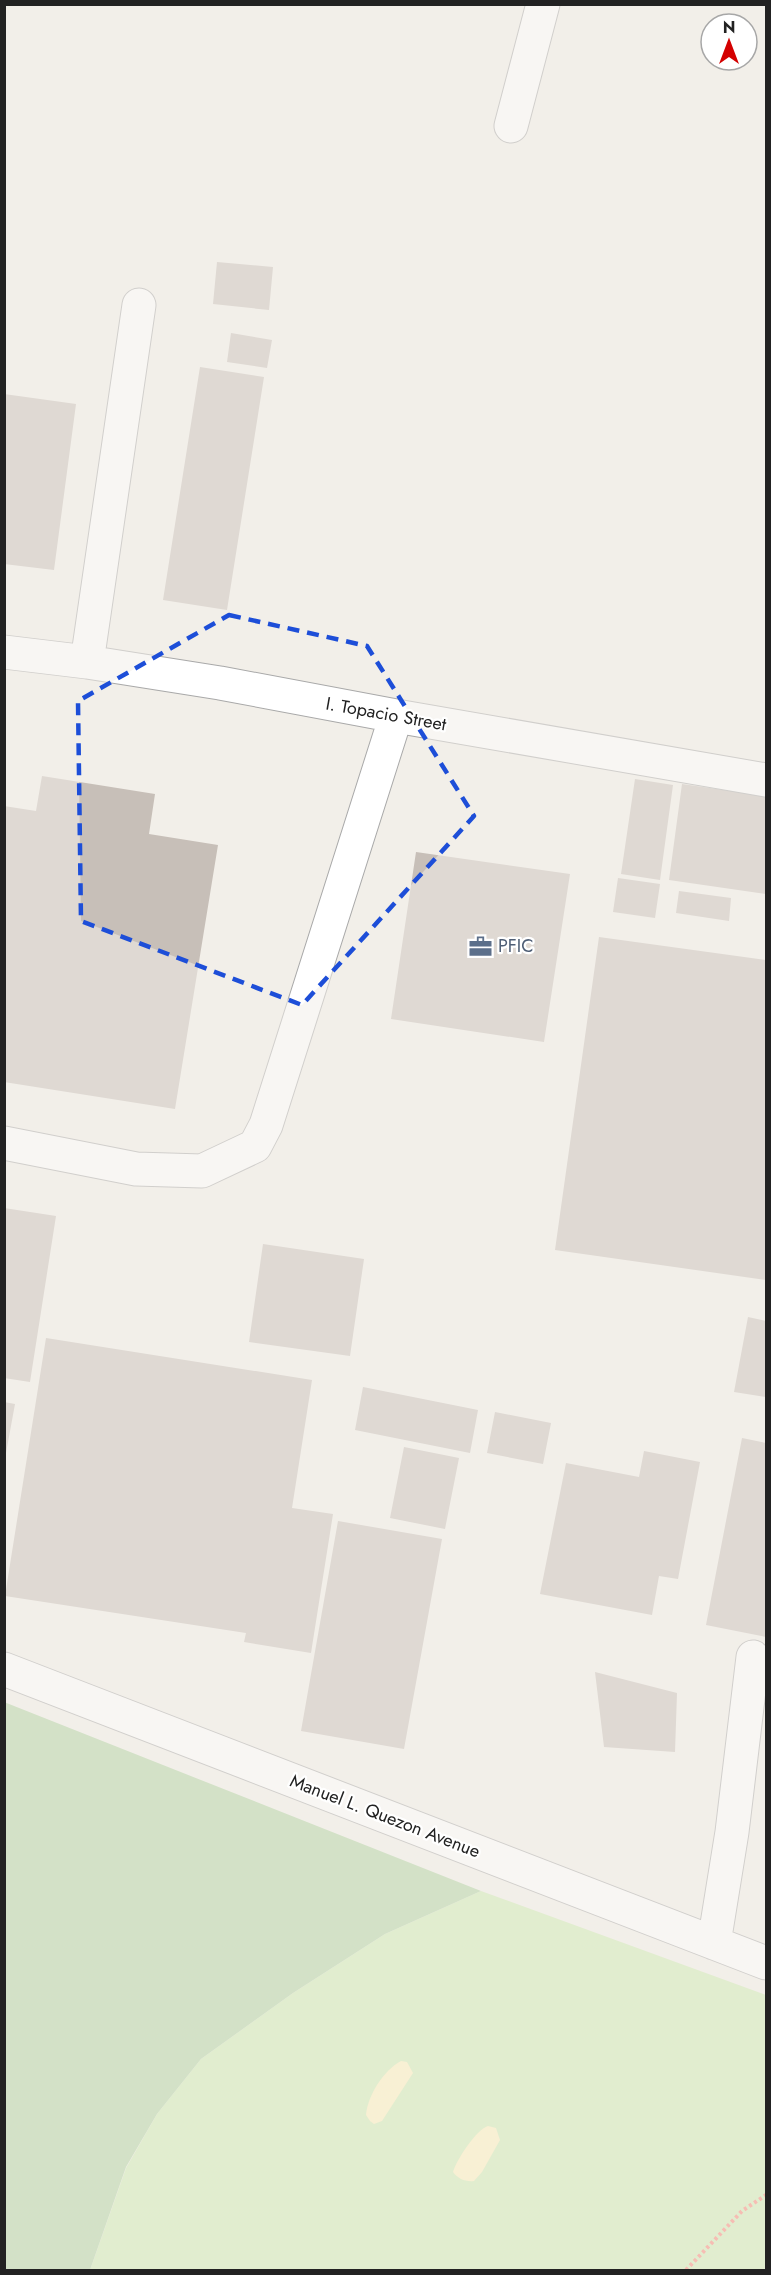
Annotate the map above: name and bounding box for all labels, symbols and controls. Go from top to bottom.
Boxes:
north arrow [699,12,759,72]
text: N [723,16,735,39]
street label: I. Topacio Street [324,691,449,738]
office icon: PFIC [467,933,493,959]
place label: PFIC [498,933,534,959]
street label: Manuel L. Quezon Avenue [286,1768,484,1864]

